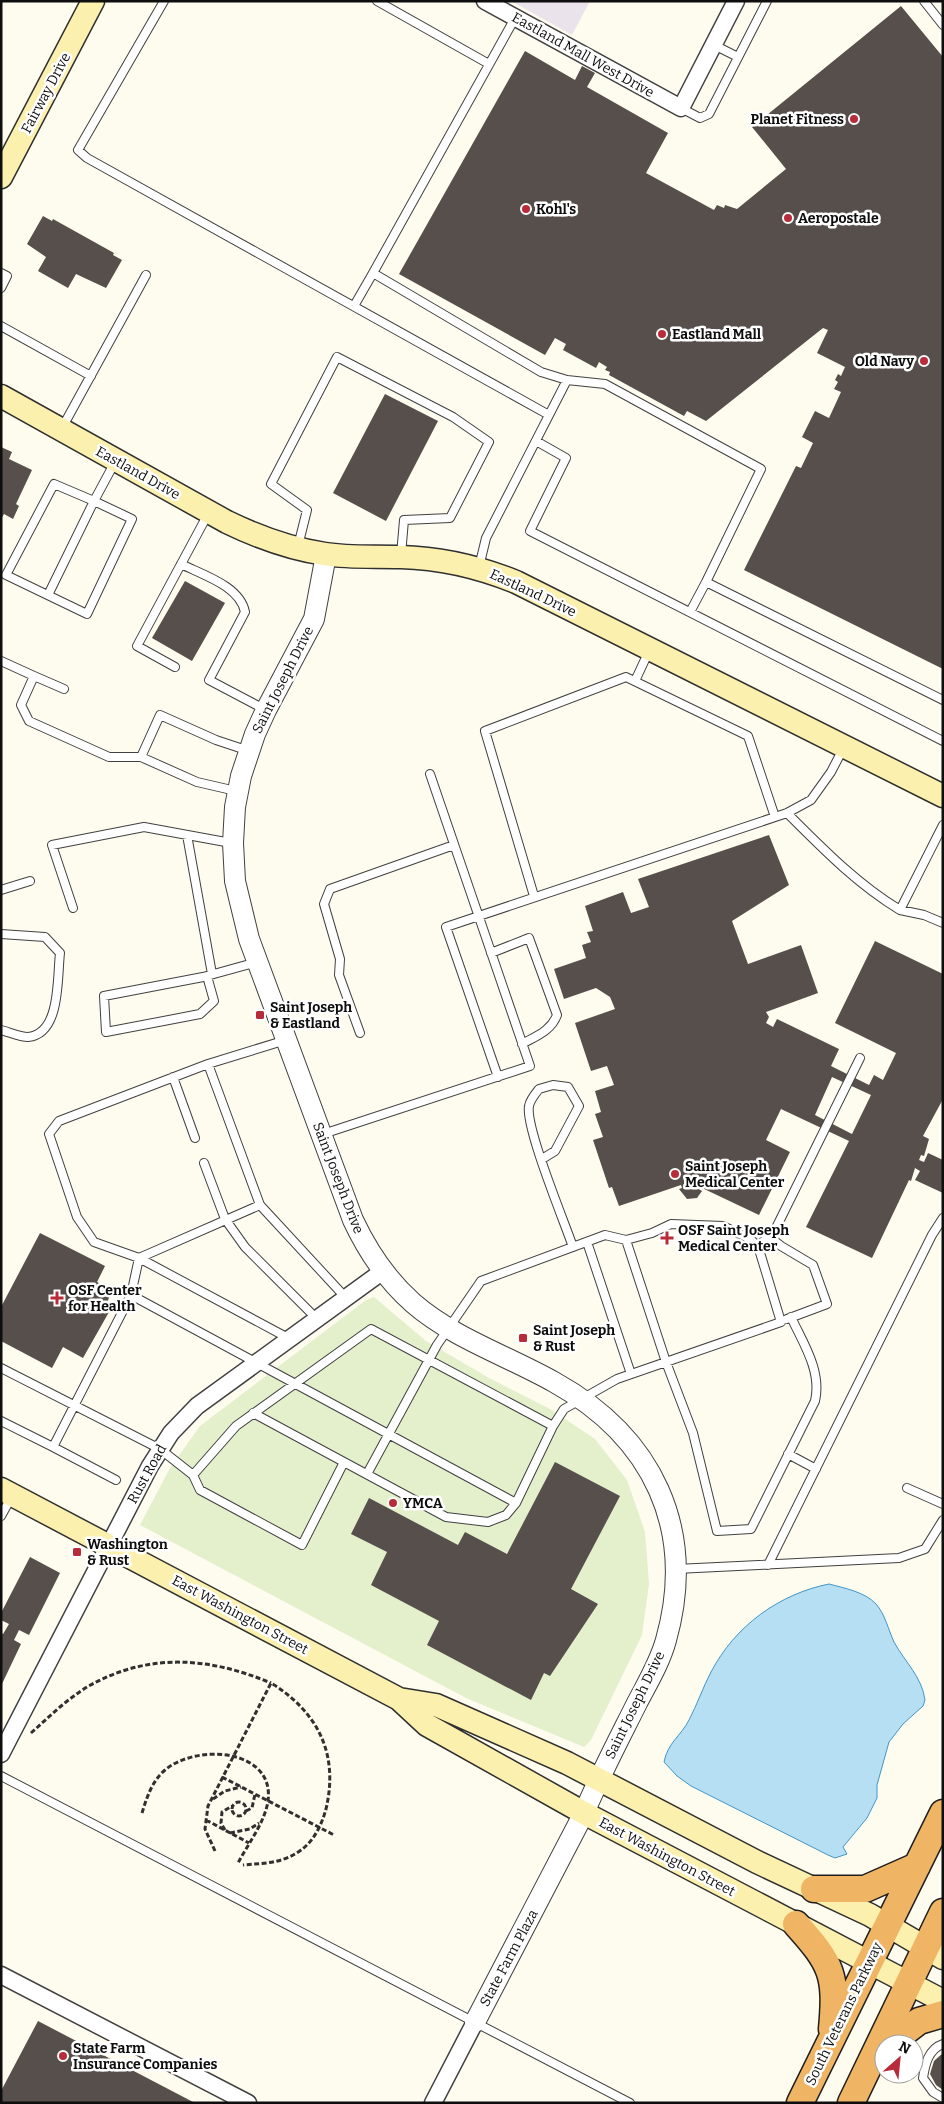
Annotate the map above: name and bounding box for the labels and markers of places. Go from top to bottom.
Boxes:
place label: Planet Fitness [751,111,844,128]
marker: Planet Fitness [848,113,860,125]
place label: Kohl's [536,201,576,218]
marker: Kohl's [520,203,532,215]
place label: Aeropostale [798,210,879,227]
marker: Aeropostale [782,212,794,224]
place label: Eastland Mall [672,326,762,343]
marker: Eastland Mall [656,328,668,340]
place label: Old Navy [855,353,914,370]
marker: Old Navy [918,355,930,367]
place label: Saint Joseph & Eastland [270,999,352,1032]
marker: Saint Joseph & Eastland [254,1009,266,1021]
place label: Saint Joseph Medical Center [685,1158,785,1191]
marker: Saint Joseph Medical Center [669,1168,681,1180]
place label: OSF Saint Joseph Medical Center [678,1222,789,1255]
marker: OSF Saint Joseph Medical Center [660,1231,674,1245]
place label: OSF Center for Health [68,1282,142,1315]
marker: OSF Center for Health [50,1291,64,1305]
place label: Saint Joseph & Rust [533,1322,615,1355]
marker: Saint Joseph & Rust [517,1332,529,1344]
place label: YMCA [403,1495,443,1512]
marker: YMCA [387,1497,399,1509]
place label: Washington & Rust [87,1536,168,1569]
marker: Washington & Rust [71,1546,83,1558]
place label: State Farm Insurance Companies [73,2040,218,2073]
marker: State Farm Insurance Companies [57,2050,69,2062]

